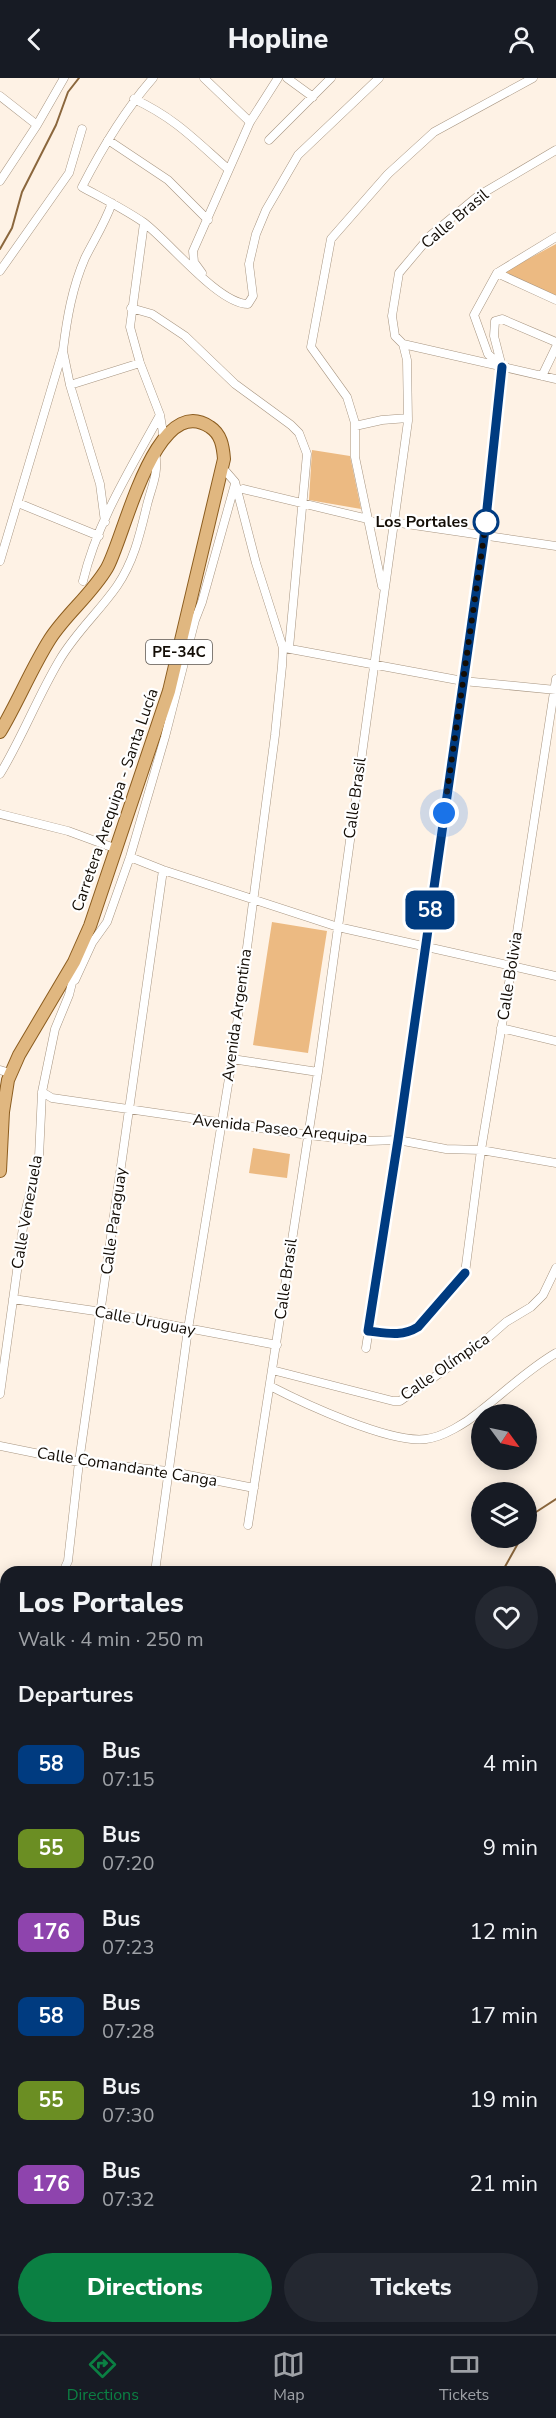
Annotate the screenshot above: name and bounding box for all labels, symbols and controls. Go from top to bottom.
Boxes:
text: Hopline [228,21,328,58]
icon: back [18,23,51,56]
icon: person [505,23,538,56]
street label: Calle Brasil [416,184,494,254]
marker: Los Portales [473,509,499,535]
place label: Los Portales [375,511,468,533]
road number: PE-34C [146,640,212,664]
street label: Carretera Arequipa - Santa Lucía [66,686,164,914]
street label: Calle Brasil [338,756,372,840]
your location [429,798,459,828]
line badge: 58 [403,890,457,930]
text: 58 [417,896,443,924]
street label: Calle Bolivia [492,930,528,1022]
street label: Avenida Argentina [217,947,257,1083]
street label: Avenida Paseo Arequipa [191,1109,369,1149]
street label: Calle Venezuela [6,1153,48,1271]
street label: Calle Paraguay [96,1165,133,1276]
street label: Calle Brasil [269,1237,303,1321]
street label: Calle Uruguay [93,1300,198,1342]
street label: Calle Olímpica [396,1328,494,1406]
north arrow [471,1404,537,1470]
map controls [471,1404,537,1548]
street label: Calle Comandante Canga [35,1442,219,1492]
button: layers [471,1482,537,1548]
text: Los Portales [18,1584,184,1622]
button: heart [475,1586,538,1649]
text: Walk · 4 min · 250 m [18,1626,204,1653]
text: Departures [18,1680,133,1710]
text: Bus [102,1736,141,1766]
text: 4 min [483,1749,538,1779]
text: 58 [38,1750,64,1778]
text: 07:15 [102,1766,155,1793]
text: Bus [102,1820,141,1850]
text: 9 min [483,1833,538,1863]
text: 55 [38,1834,64,1862]
text: 07:20 [102,1850,155,1877]
text: Bus [102,1904,141,1934]
text: 12 min [470,1917,538,1947]
text: 176 [32,1918,70,1946]
text: 07:23 [102,1934,155,1961]
text: Bus [102,1988,141,2018]
text: 17 min [470,2001,538,2031]
text: 58 [38,2002,64,2030]
text: 07:28 [102,2018,155,2045]
text: Bus [102,2072,141,2102]
text: 19 min [470,2085,538,2115]
text: 55 [38,2086,64,2114]
text: 07:30 [102,2102,155,2129]
text: Bus [102,2156,141,2186]
text: 21 min [470,2169,538,2199]
text: 176 [32,2170,70,2198]
text: 07:32 [102,2186,155,2213]
button: Directions [18,2253,272,2322]
button: Tickets [284,2253,538,2322]
tab: Directions [67,2348,139,2406]
tab: Map [272,2348,305,2406]
tab: Tickets [439,2348,489,2406]

